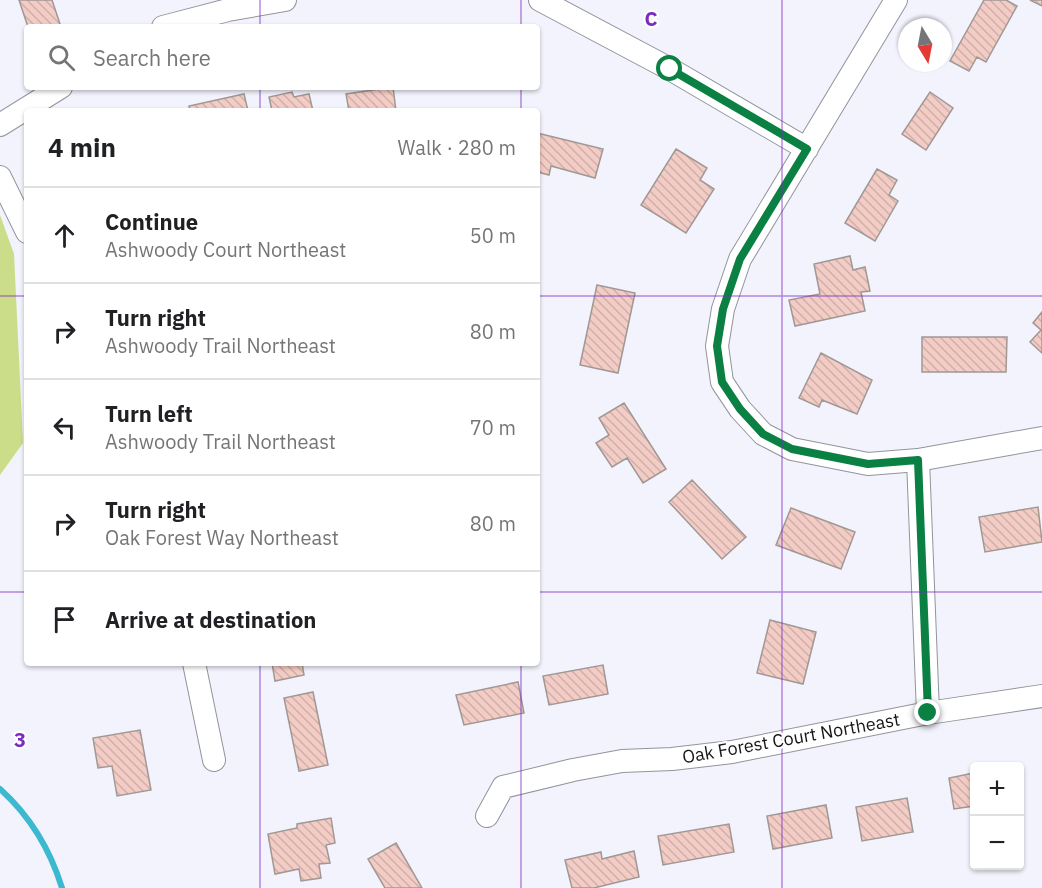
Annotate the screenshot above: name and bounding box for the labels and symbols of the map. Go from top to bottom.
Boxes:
text: C [644,5,658,32]
north arrow [898,18,952,72]
route start [656,55,682,81]
route end [914,699,940,725]
street label: Oak Forest Court Northeast [680,708,902,768]
text: 3 [14,726,26,753]

